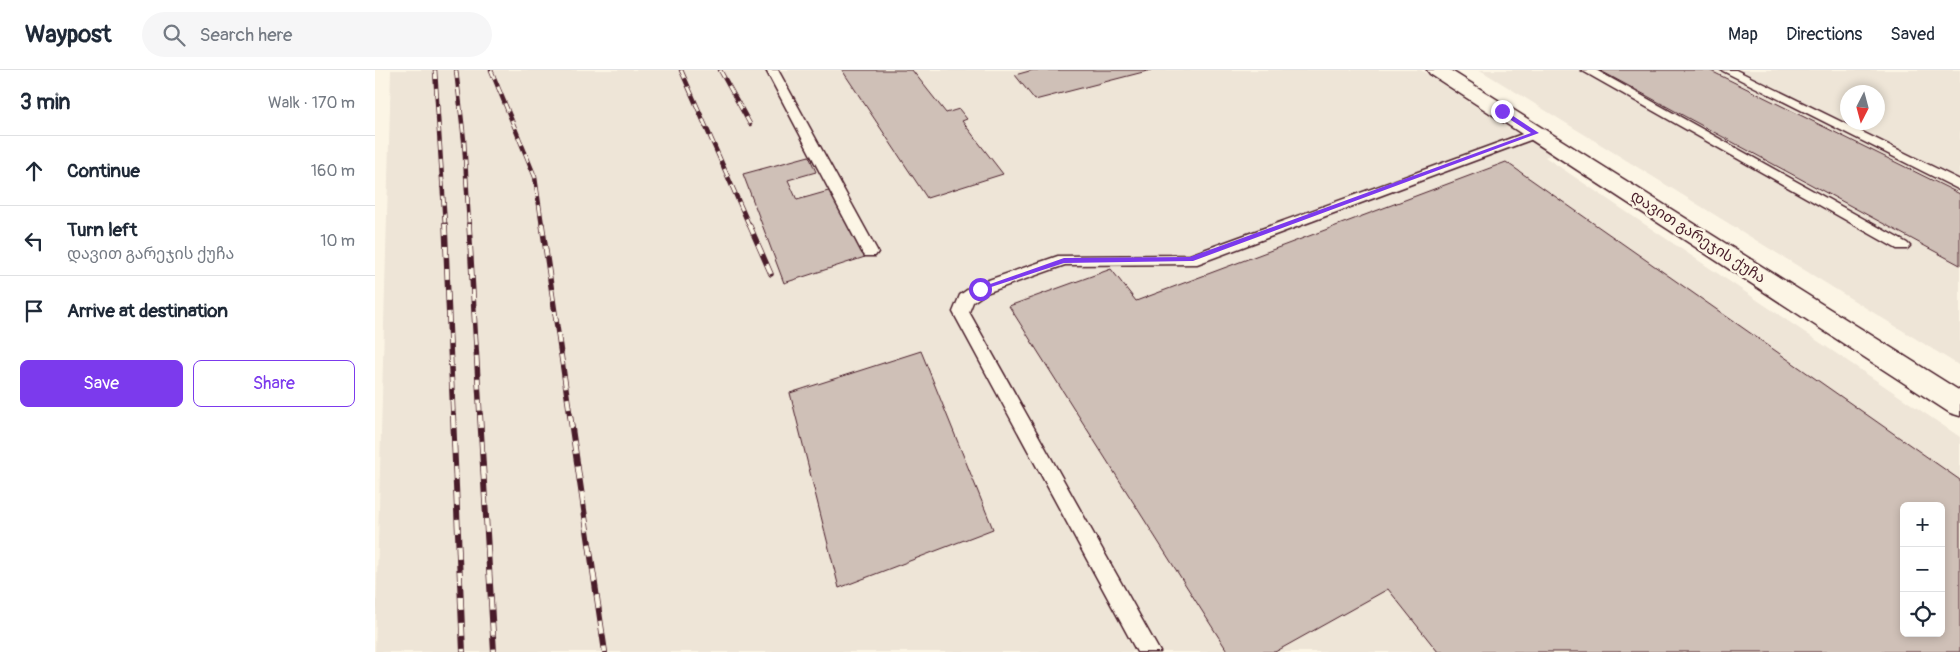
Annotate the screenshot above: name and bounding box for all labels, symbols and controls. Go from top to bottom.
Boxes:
search box [142,12,492,57]
text: Waypost [25,20,112,49]
icon: search [160,21,188,49]
text: Search here [200,23,292,47]
text: Map [1728,23,1758,46]
text: Directions [1786,23,1862,46]
text: Saved [1890,23,1935,46]
north arrow [1840,85,1885,130]
text: 3 min [20,89,70,116]
text: Walk · 170 m [268,93,355,113]
route end [1491,100,1514,123]
icon: ahead [20,157,48,185]
text: Continue [67,159,140,183]
text: 160 m [311,161,355,181]
street label: დავით გარეჯის ქუჩა [1627,186,1769,288]
text: Turn left [67,218,137,242]
icon: left [20,227,48,255]
text: 10 m [320,231,355,251]
text: დავით გარეჯის ქუჩა [67,244,234,264]
route start [969,278,992,301]
icon: arrive [20,297,48,325]
text: Arrive at destination [67,299,228,323]
button: Save [20,360,183,407]
button: Share [193,360,355,407]
map controls [1900,502,1945,637]
button: + [1900,502,1945,547]
button: − [1900,547,1945,592]
button: locate [1900,592,1945,637]

